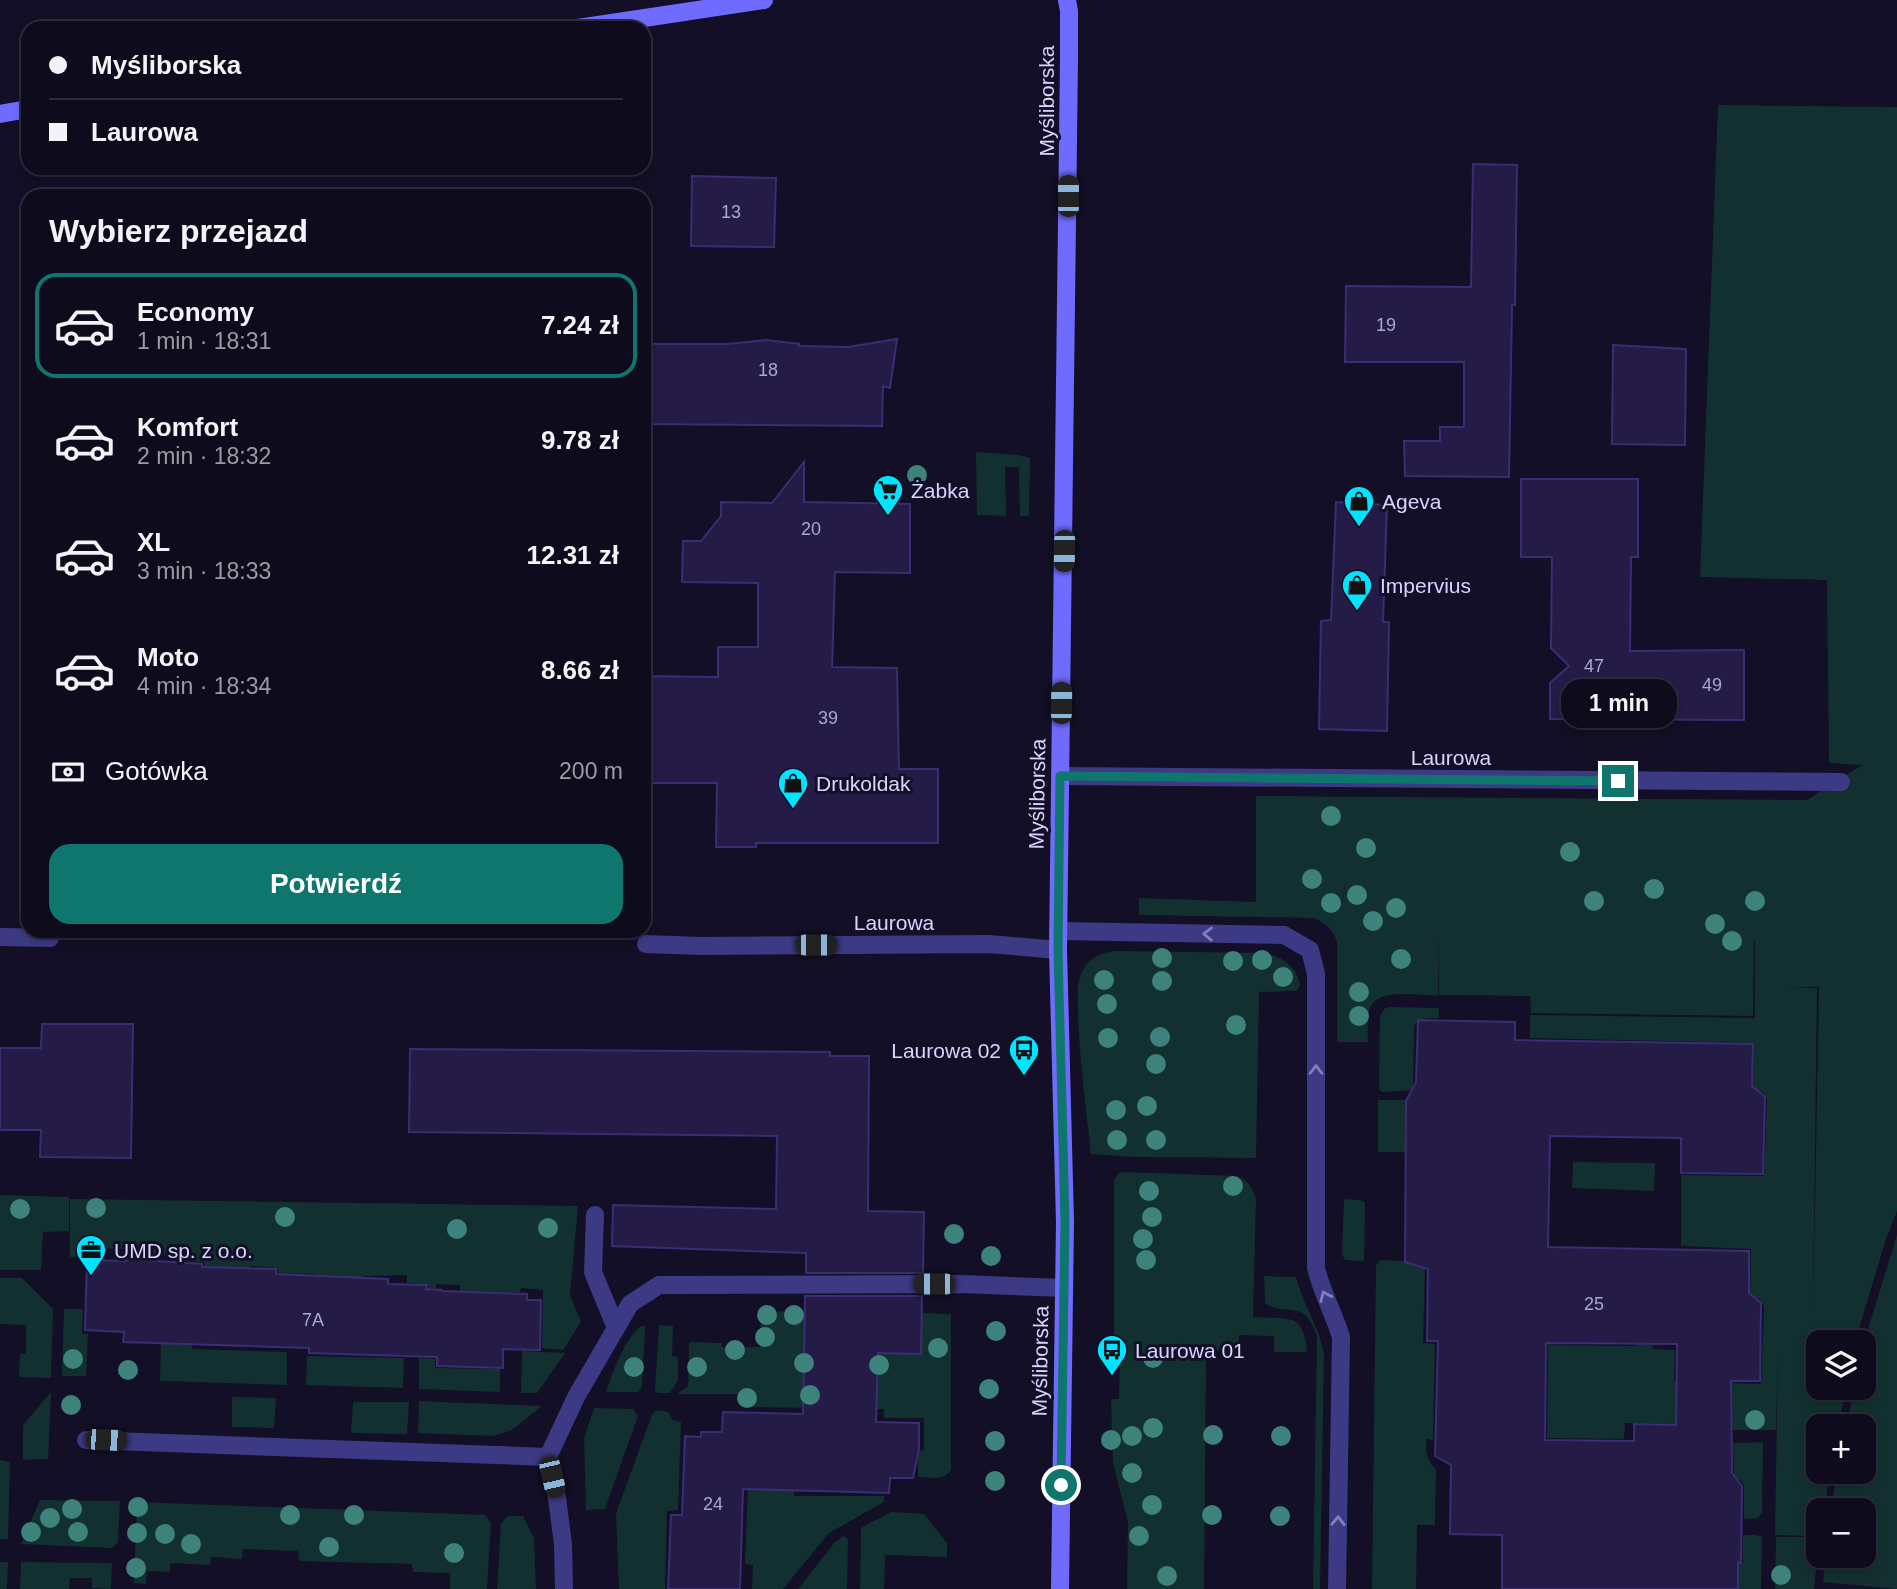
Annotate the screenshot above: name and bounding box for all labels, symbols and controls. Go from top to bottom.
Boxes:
street label: Myśliborska [1035,45,1058,156]
text: Myśliborska [91,50,241,80]
text: Laurowa [91,117,198,147]
car [1058,175,1079,217]
house number: 13 [721,202,741,222]
text: Wybierz przejazd [49,213,308,249]
icon: car [53,294,116,357]
text: Economy [137,297,254,327]
text: 7.24 zł [541,310,619,340]
house number: 19 [1376,315,1396,335]
text: 1 min · 18:31 [137,328,271,354]
house number: 18 [758,360,778,380]
icon: car [53,409,116,472]
text: Komfort [137,412,238,442]
text: 9.78 zł [541,425,619,455]
text: 2 min · 18:32 [137,443,271,469]
supermarket icon: Żabka [871,473,905,517]
place label: Żabka [911,479,970,502]
shop icon: Ageva [1342,484,1376,528]
place label: Ageva [1382,490,1442,513]
house number: 20 [801,519,821,539]
icon: car [53,524,116,587]
text: XL [137,527,170,557]
car [1054,530,1075,572]
text: 12.31 zł [526,540,619,570]
text: 3 min · 18:33 [137,558,271,584]
shop icon: Impervius [1340,568,1374,612]
place label: Impervius [1380,574,1471,597]
icon: car [53,639,116,702]
text: Moto [137,642,199,672]
text: 8.66 zł [541,655,619,685]
house number: 47 [1584,656,1604,676]
text: 4 min · 18:34 [137,673,271,699]
house number: 49 [1702,675,1722,695]
callout: 1 min [1560,680,1676,728]
car [1051,682,1072,724]
text: 1 min [1589,690,1649,716]
house number: 39 [818,708,838,728]
street label: Myśliborska [1025,738,1049,850]
street label: Laurowa [1411,746,1492,769]
icon: cash [49,753,87,791]
text: Gotówka [105,756,208,786]
text: 200 m [559,758,623,784]
route end [1602,765,1634,797]
shop icon: Drukoldak [776,766,810,810]
place label: Drukoldak [816,772,911,795]
button: Potwierdź [49,844,623,924]
street label: Laurowa [854,911,935,934]
one-way arrow [1202,926,1212,942]
car [796,935,838,956]
bus stop icon: Laurowa 02 [1007,1033,1041,1077]
place label: Laurowa 02 [891,1039,1001,1062]
one-way arrow [1308,1065,1324,1075]
office icon: UMD sp. z o.o. [74,1233,108,1277]
place label: UMD sp. z o.o. [114,1239,253,1262]
car [914,1274,956,1295]
one-way arrow [1319,1291,1333,1304]
house number: 25 [1584,1294,1604,1314]
street label: Myśliborska [1028,1305,1052,1417]
house number: 7A [302,1310,324,1330]
map controls [1806,1330,1876,1568]
button: layers [1806,1330,1876,1400]
bus stop icon: Laurowa 01 [1095,1333,1129,1377]
place label: Laurowa 01 [1135,1339,1245,1362]
button: + [1806,1414,1876,1484]
car [85,1429,128,1451]
car [538,1454,567,1500]
route start [1045,1469,1077,1501]
house number: 24 [703,1494,723,1514]
button: − [1806,1498,1876,1568]
one-way arrow [1331,1515,1346,1526]

